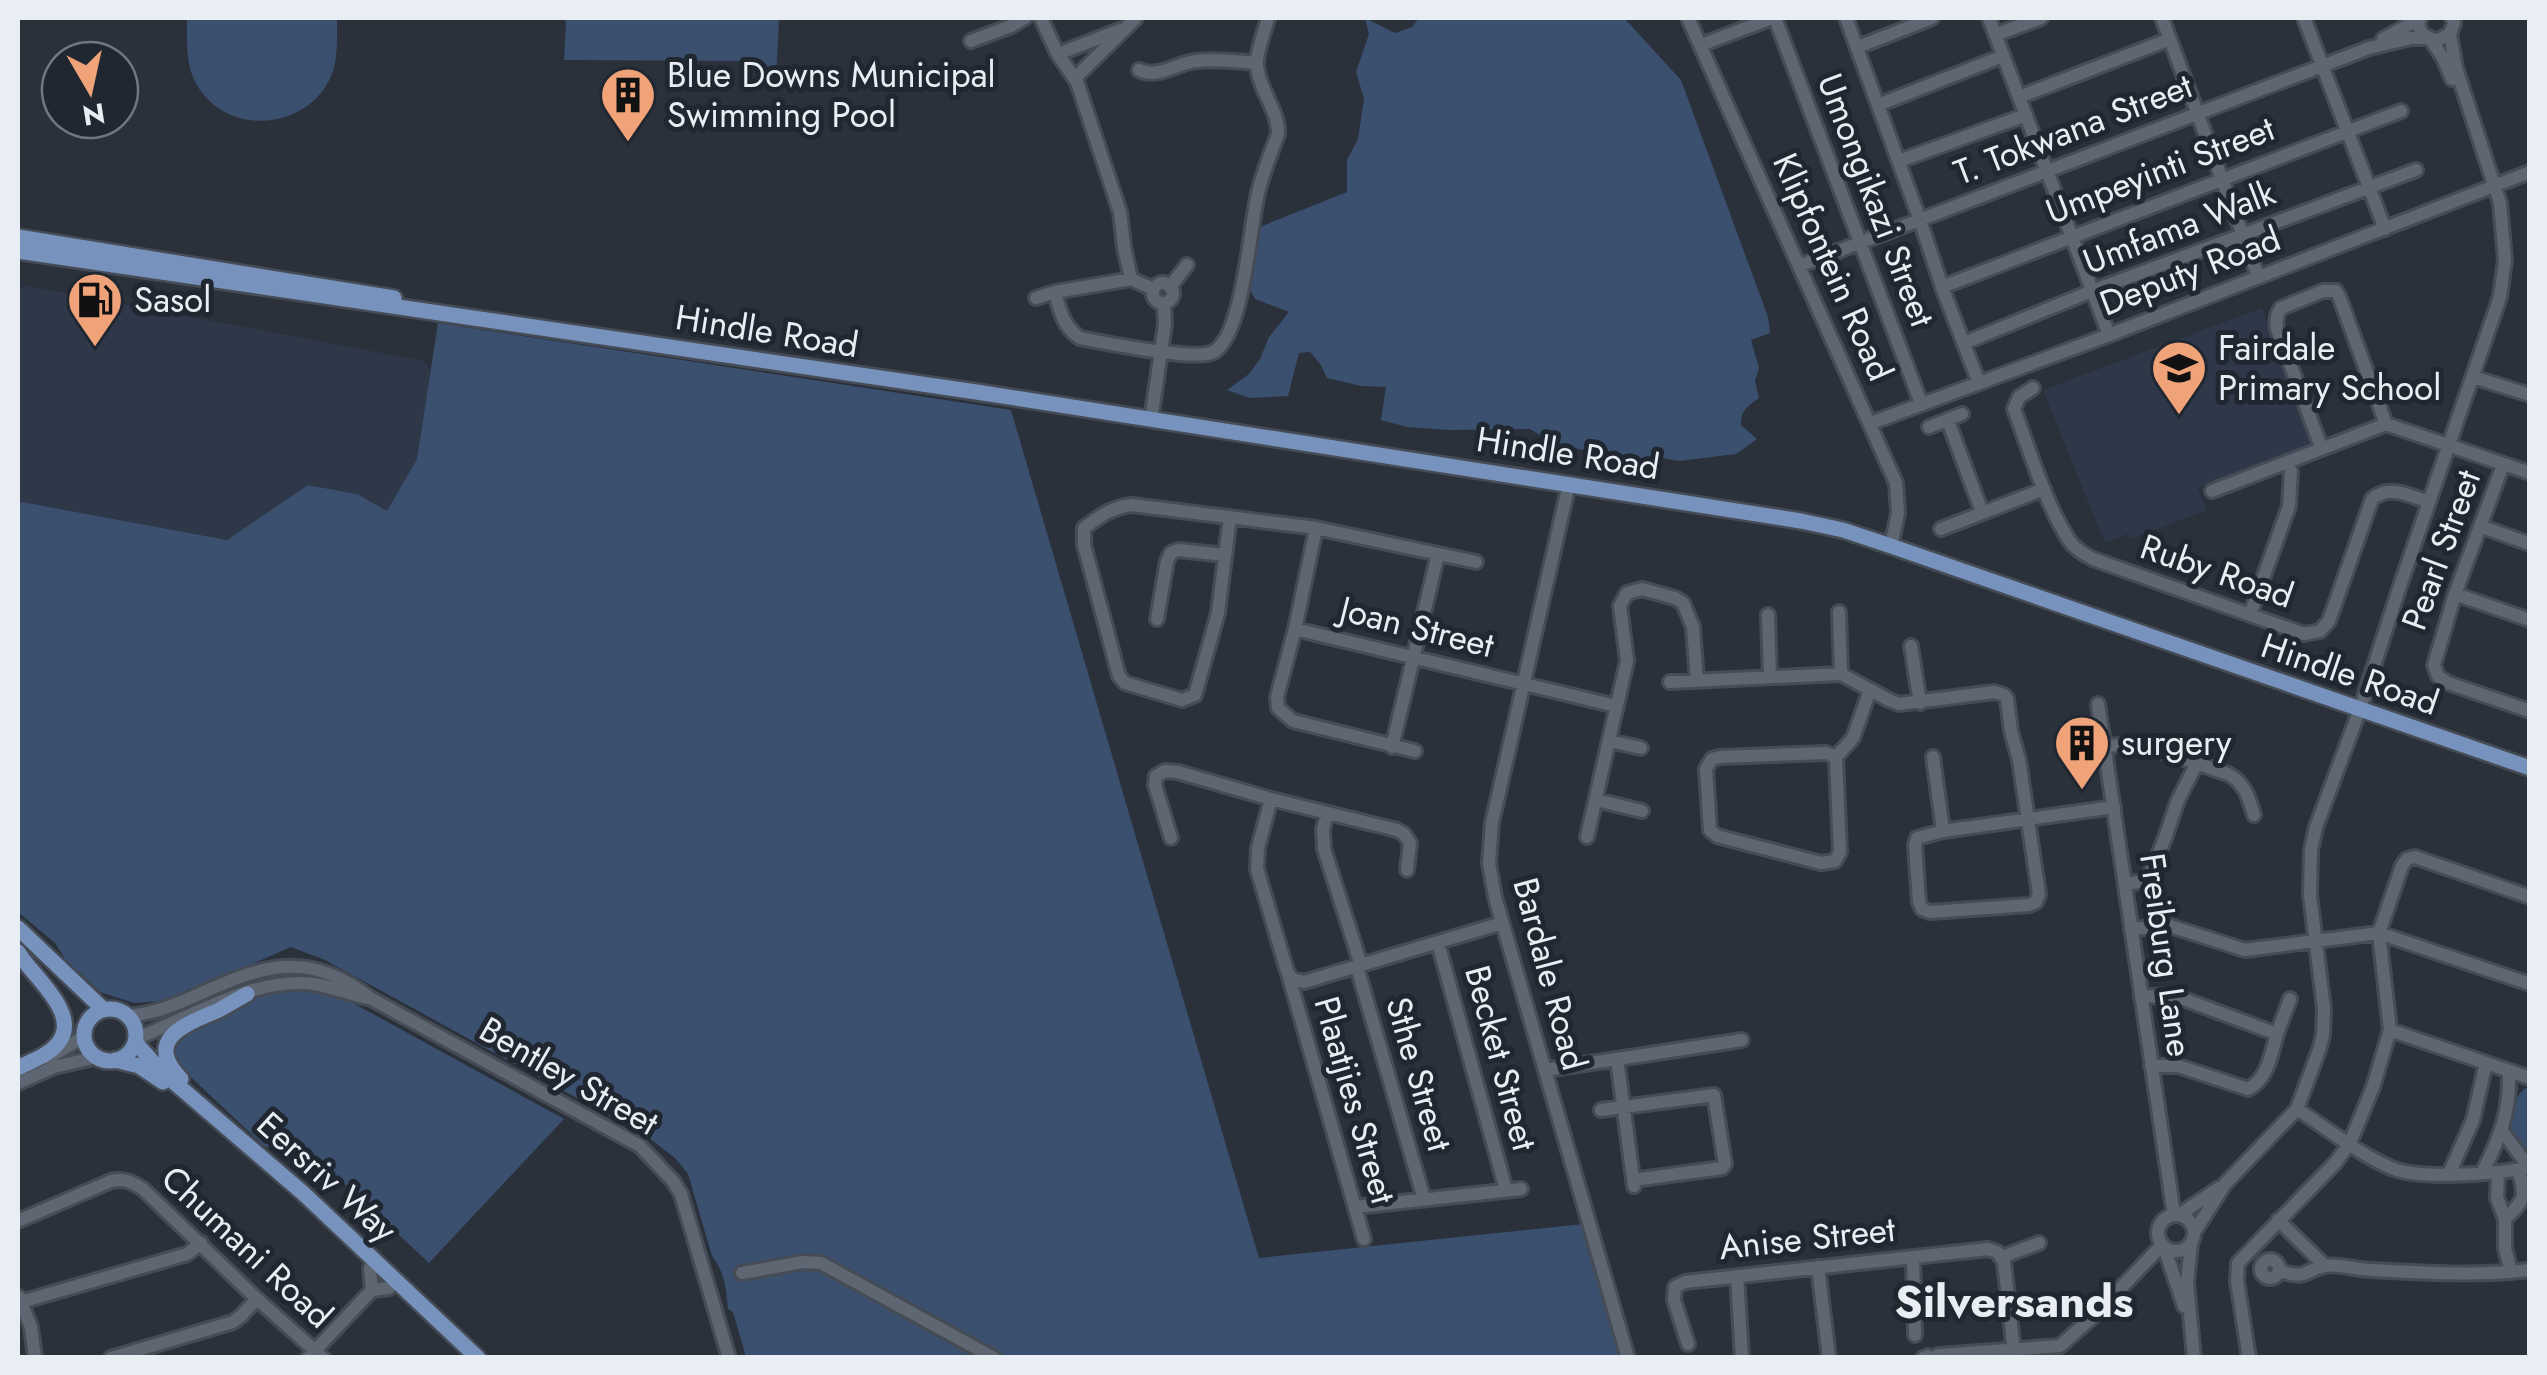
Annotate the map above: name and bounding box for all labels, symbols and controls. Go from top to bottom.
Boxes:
north arrow [40,40,140,140]
place label: Blue Downs Municipal Swimming Pool [667,50,996,140]
street label: T. Tokwana Street [1947,60,2200,197]
building icon: Blue Downs Municipal Swimming Pool [598,65,658,144]
street label: Umongikazi Street [1805,66,1947,334]
text: N [80,92,108,136]
street label: Umpeyinti Street [2039,103,2282,237]
street label: Klipfontein Road [1760,145,1906,389]
street label: Umfama Walk [2076,167,2283,287]
street label: Deputy Road [2092,214,2288,328]
fuel station icon: Sasol [65,270,125,349]
place label: Sasol [134,275,211,325]
street label: Hindle Road [672,292,862,370]
place label: Fairdale Primary School [2218,323,2441,413]
school or university icon: Fairdale Primary School [2149,338,2209,417]
street label: Hindle Road [1473,414,1663,492]
street label: Pearl Street [2389,462,2493,637]
street label: Ruby Road [2134,522,2300,620]
street label: Joan Street [1331,583,1500,670]
street label: Hindle Road [2255,620,2445,728]
building icon: surgery [2052,713,2112,792]
place label: surgery [2121,718,2232,768]
street label: Freiburg Lane [2127,850,2205,1060]
street label: Bardale Road [1500,872,1600,1076]
street label: Becket Street [1452,960,1550,1157]
street label: Plaatjies Street [1302,991,1409,1210]
street label: Sthe Street [1373,991,1465,1157]
street label: Bentley Street [470,1005,668,1148]
street label: Eersriv Way [246,1100,409,1254]
street label: Chumani Road [150,1154,344,1340]
street label: Anise Street [1717,1204,1898,1272]
district label: Silversands [1895,1269,2133,1334]

